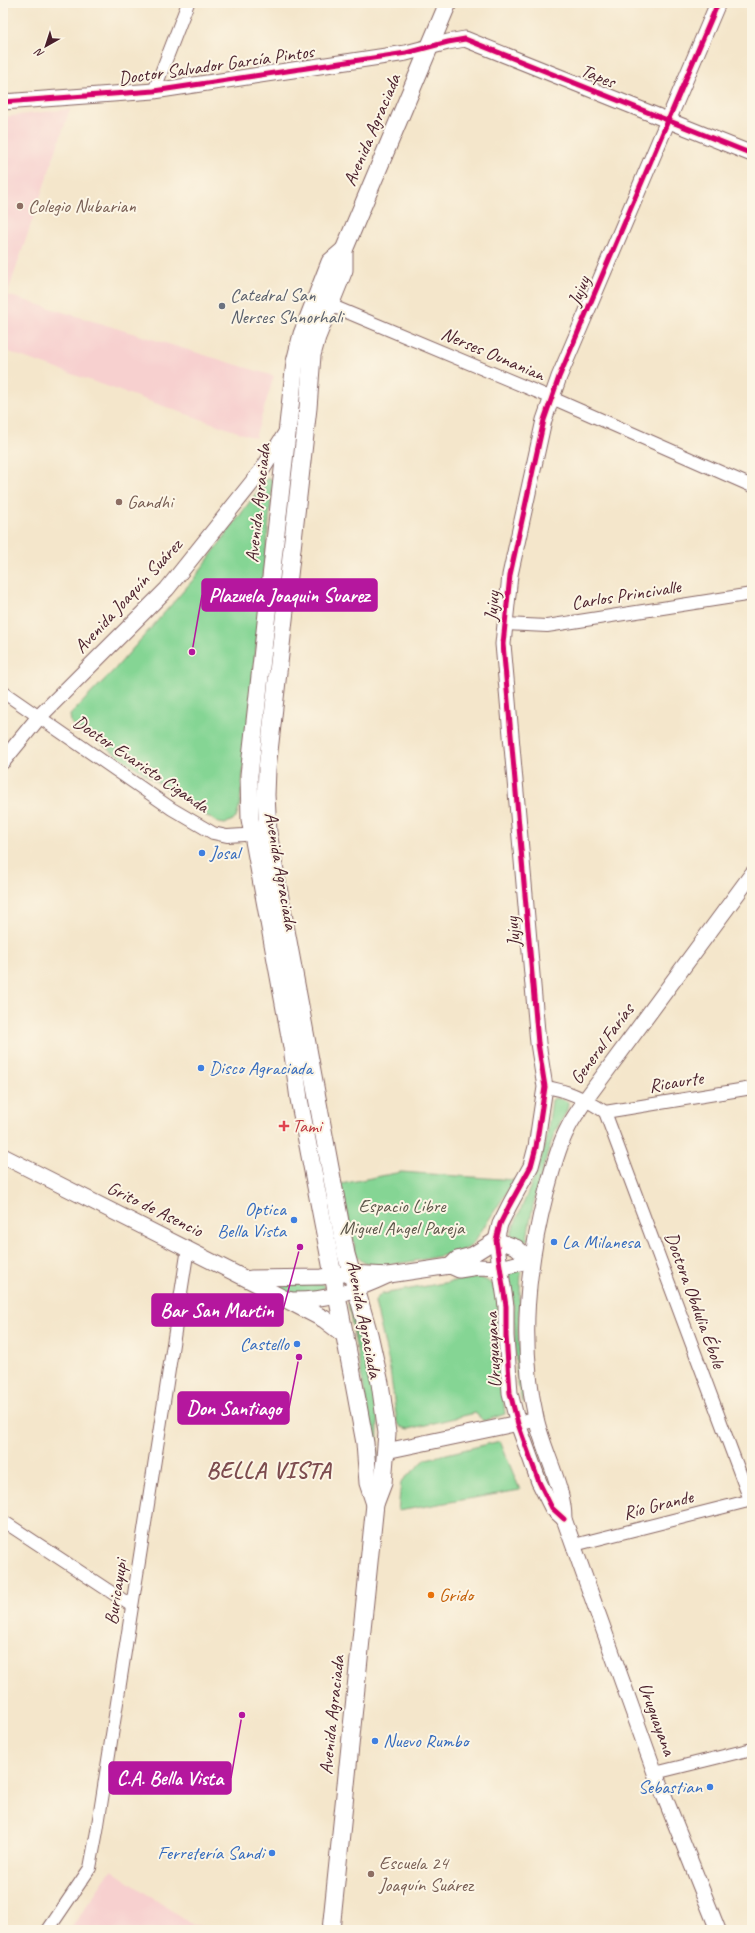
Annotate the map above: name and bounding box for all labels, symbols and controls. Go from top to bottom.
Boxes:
north arrow [26,26,66,66]
street label: Doctor Salvador García Pintos [117,39,317,91]
text: N [31,45,47,61]
street label: Tapes [577,58,620,94]
street label: Avenida Agraciada [338,69,407,190]
place label: Colegio Nubarian [28,194,136,218]
marker: Colegio Nubarian [15,201,25,211]
street label: Jujuy [562,271,596,310]
place label: Catedral San Nerses Shnorhali [230,283,345,329]
marker: Catedral San Nerses Shnorhali [217,301,227,311]
street label: Nerses Ounanian [438,321,550,387]
street label: Avenida Agraciada [240,441,276,564]
place label: Gandhi [127,490,175,514]
marker: Gandhi [114,497,124,507]
street label: Avenida Joaquín Suárez [69,532,189,658]
street label: Carlos Princivalle [570,574,684,615]
callout: Plazuela Joaquin Suarez [202,579,377,611]
text: Plazuela Joaquin Suarez [209,583,372,608]
street label: Jujuy [478,588,506,623]
street label: Doctor Evaristo Ciganda [69,710,215,819]
street label: Avenida Agraciada [259,810,303,934]
place label: Josal [209,841,243,865]
marker: Josal [197,848,207,858]
street label: Jujuy [500,915,526,949]
street label: General Farías [565,997,641,1089]
place label: Disco Agraciada [209,1056,314,1080]
marker: Disco Agraciada [196,1063,206,1073]
street label: Ricaurte [647,1066,707,1098]
place label: Tami [292,1114,324,1138]
marker: Tami [279,1121,289,1131]
street label: Grito de Asencio [103,1176,208,1243]
park label: Espacio Libre Miguel Angel Pareja [340,1194,466,1240]
place label: Optica Bella Vista [217,1197,288,1243]
marker: Optica Bella Vista [289,1215,299,1225]
street label: Doctora Obdulia Ébole [659,1229,731,1373]
place label: La Milanesa [562,1230,641,1254]
marker: La Milanesa [549,1237,559,1247]
street label: Avenida Agraciada [341,1258,388,1382]
callout: Bar San Martin [152,1294,283,1326]
text: Bar San Martin [160,1298,275,1323]
street label: Uruguayana [479,1310,507,1388]
place label: Castello [240,1332,290,1356]
marker: Castello [292,1339,302,1349]
callout: Don Santiago [178,1392,289,1424]
text: Don Santiago [187,1396,283,1421]
district label: BELLA VISTA [207,1456,333,1485]
street label: Río Grande [621,1484,697,1525]
street label: Buricayupi [99,1555,133,1626]
place label: Grido [439,1583,475,1607]
marker: Grido [426,1590,436,1600]
street label: Avenida Agraciada [314,1653,350,1776]
street label: Uruguayana [633,1679,682,1760]
place label: Nuevo Rumbo [383,1729,471,1753]
marker: Nuevo Rumbo [370,1736,380,1746]
callout: C.A. Bella Vista [109,1762,231,1794]
text: C.A. Bella Vista [117,1766,225,1791]
place label: Sebastian [638,1775,702,1799]
marker: Sebastian [705,1782,715,1792]
place label: Ferretería Sandi [157,1841,266,1865]
marker: Ferretería Sandi [267,1848,277,1858]
place label: Escuela 24 Joaquín Suárez [378,1851,475,1897]
marker: Escuela 24 Joaquín Suárez [366,1869,376,1879]

